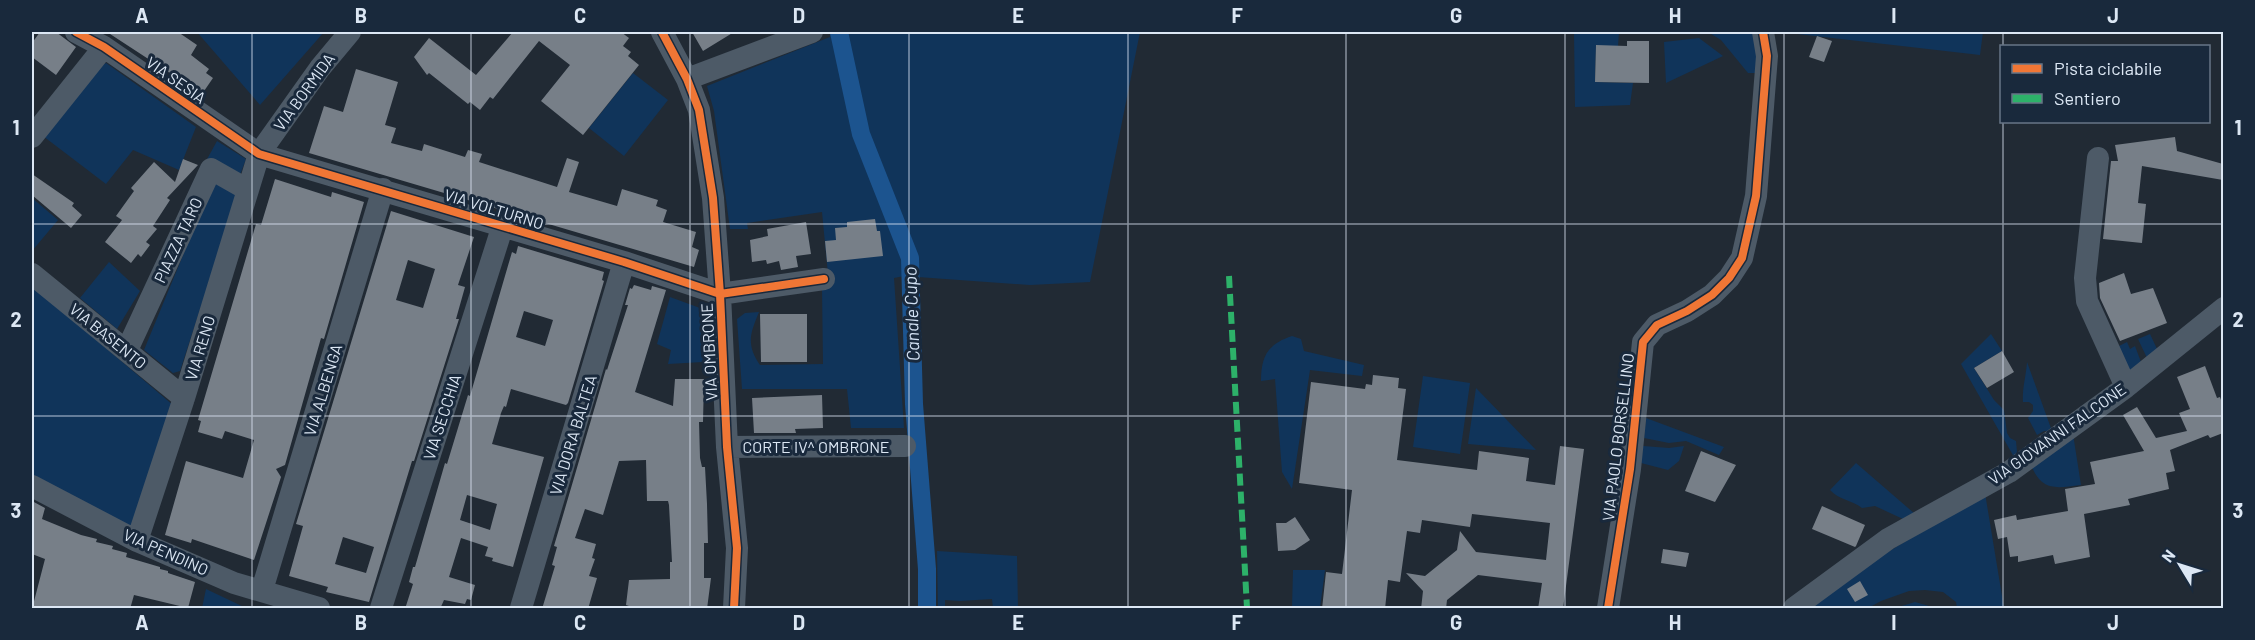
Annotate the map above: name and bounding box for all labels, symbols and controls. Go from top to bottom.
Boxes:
text: A [135,3,149,27]
text: B [355,3,367,27]
text: C [574,3,586,27]
text: D [793,3,805,27]
text: E [1012,3,1024,27]
text: F [1231,3,1243,27]
text: G [1450,3,1462,27]
text: H [1669,3,1681,27]
text: I [1891,3,1897,27]
text: J [2107,3,2119,27]
legend [2000,45,2210,123]
street label: VIA BORMIDA [269,49,338,134]
street label: VIA SESIA [143,52,210,107]
text: Pista ciclabile [2054,57,2162,79]
text: Sentiero [2054,87,2121,109]
text: 1 [12,115,20,139]
text: 1 [2234,115,2242,139]
street label: VIA VOLTURNO [442,184,546,233]
street label: PIAZZA TARO [150,194,206,285]
water label: Canale Cupo [898,266,924,362]
street label: VIA BASENTO [66,299,151,372]
street label: VIA OMBRONE [696,303,721,401]
text: 2 [10,307,22,331]
text: 2 [2232,307,2244,331]
street label: VIA RENO [181,313,218,383]
street label: VIA ALBENGA [300,341,346,438]
street label: VIA PAOLO BORSELLINO [1598,352,1637,522]
street label: VIA SECCHIA [419,371,464,462]
street label: VIA DORA BALTEA [545,372,600,497]
street label: VIA GIOVANNI FALCONE [1984,379,2129,488]
street label: CORTE IV^ OMBRONE [743,437,889,456]
text: 3 [11,498,21,522]
text: 3 [2233,498,2243,522]
street label: VIA PENDINO [121,524,212,579]
north arrow [2150,535,2210,595]
text: N [2157,545,2179,565]
text: A [135,610,149,634]
text: B [355,610,367,634]
text: C [574,610,586,634]
text: D [793,610,805,634]
text: E [1012,610,1024,634]
text: F [1231,610,1243,634]
text: G [1450,610,1462,634]
text: H [1669,610,1681,634]
text: I [1891,610,1897,634]
text: J [2107,610,2119,634]

